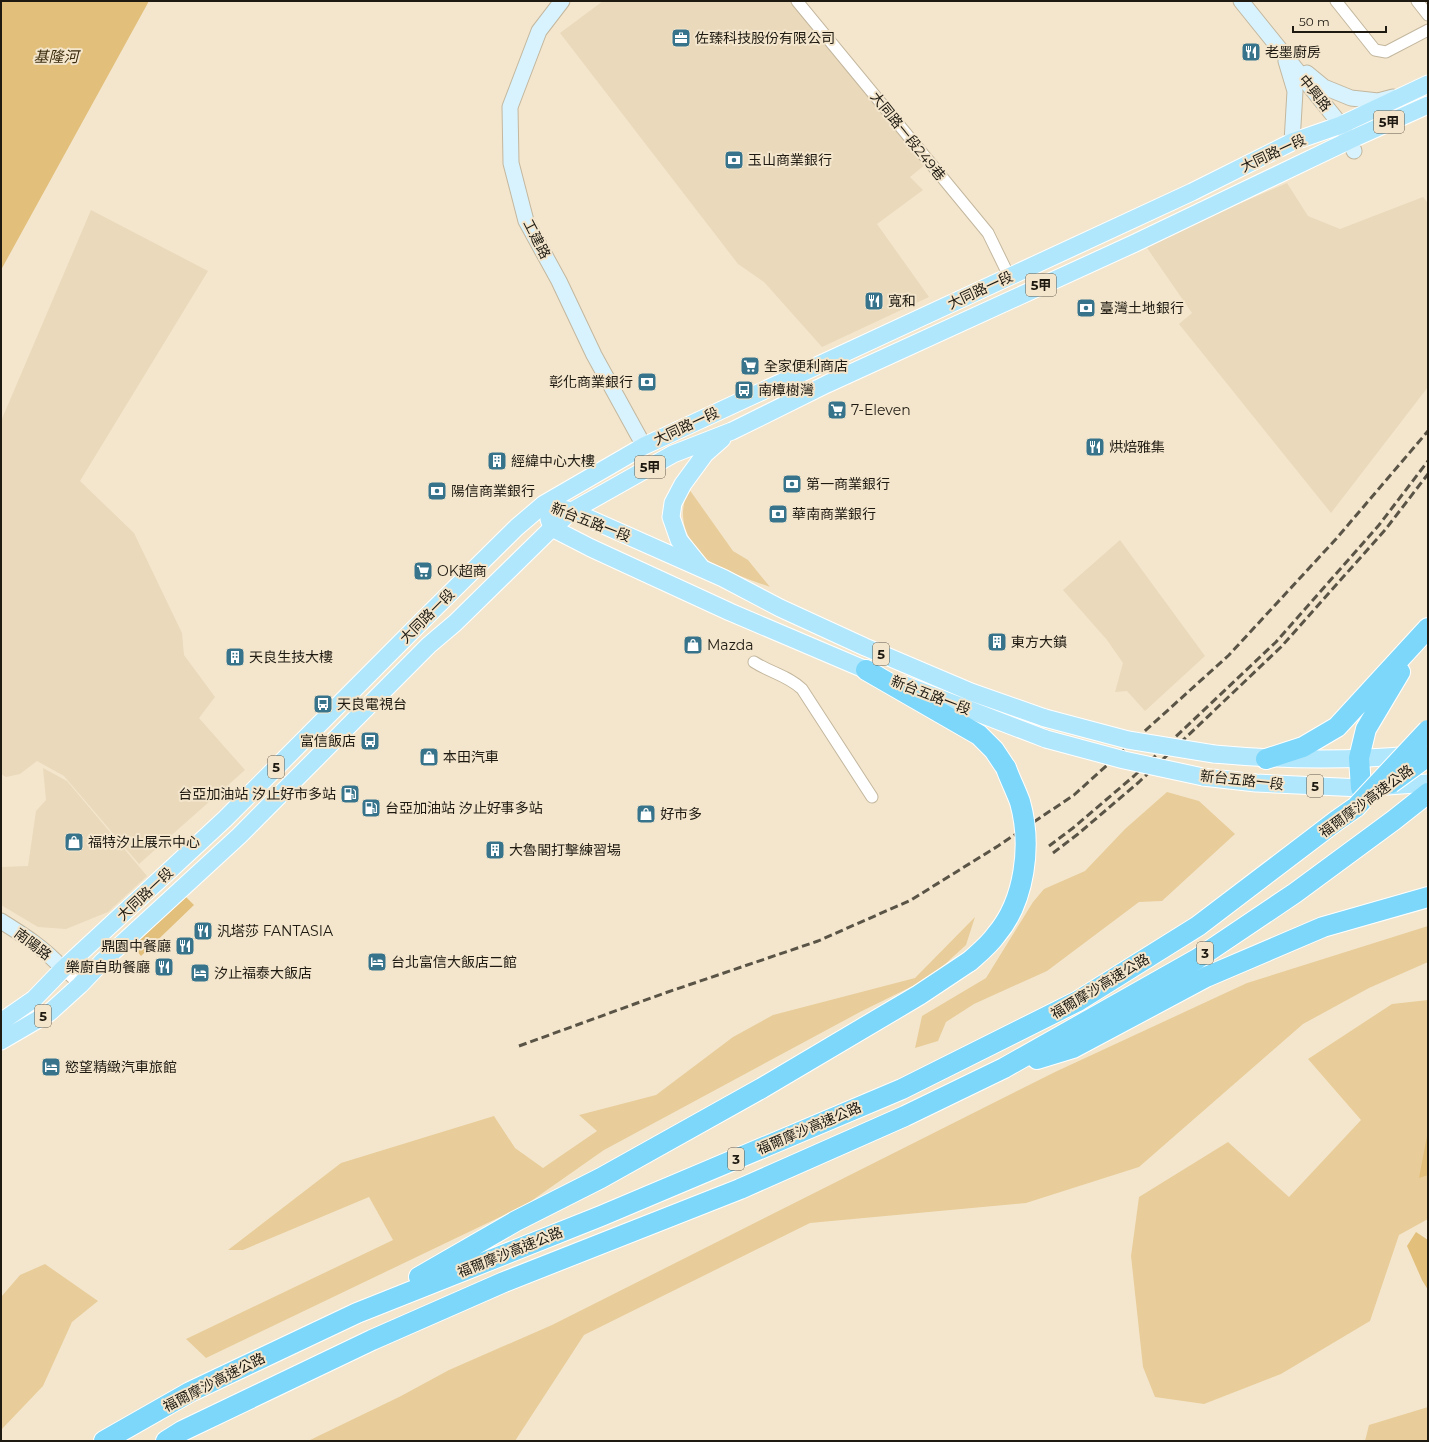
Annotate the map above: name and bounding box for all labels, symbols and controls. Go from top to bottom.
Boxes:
scale bar [1293,8,1386,34]
text: 50 m [1299,14,1330,29]
office icon: 佐臻科技股份有限公司 [670,27,692,49]
place label: 佐臻科技股份有限公司 [695,29,835,47]
restaurant icon: 老墨廚房 [1240,41,1262,63]
place label: 老墨廚房 [1265,43,1321,61]
water label: 基隆河 [33,47,81,66]
street label: 中興路 [1295,71,1335,115]
street label: 大同路一段249巷 [867,88,949,184]
road number: 5甲 [1374,111,1404,133]
street label: 大同路一段 [1237,130,1309,176]
bank icon: 玉山商業銀行 [723,149,745,171]
place label: 玉山商業銀行 [748,151,832,169]
street label: 工建路 [519,216,555,262]
street label: 大同路一段 [944,267,1016,313]
road number: 5甲 [1026,274,1056,296]
restaurant icon: 寬和 [863,290,885,312]
place label: 寬和 [888,292,916,310]
bank icon: 臺灣土地銀行 [1075,297,1097,319]
place label: 臺灣土地銀行 [1100,299,1184,317]
supermarket icon: 全家便利商店 [739,355,761,377]
place label: 全家便利商店 [764,357,848,375]
bank icon: 彰化商業銀行 [636,371,658,393]
place label: 彰化商業銀行 [549,373,633,391]
bus stop icon: 南樟樹灣 [733,379,755,401]
place label: 南樟樹灣 [758,381,814,399]
supermarket icon: 7-Eleven [826,399,848,421]
place label: 7-Eleven [851,401,911,419]
street label: 大同路一段 [650,403,722,449]
restaurant icon: 烘焙雅集 [1084,436,1106,458]
place label: 烘焙雅集 [1109,438,1165,456]
building icon: 經緯中心大樓 [486,450,508,472]
place label: 經緯中心大樓 [511,452,595,470]
road number: 5甲 [635,456,665,478]
bank icon: 第一商業銀行 [781,473,803,495]
place label: 第一商業銀行 [806,475,890,493]
bank icon: 陽信商業銀行 [426,480,448,502]
place label: 陽信商業銀行 [451,482,535,500]
street label: 新台五路一段 [549,499,633,545]
bank icon: 華南商業銀行 [767,503,789,525]
place label: 華南商業銀行 [792,505,876,523]
supermarket icon: OK超商 [412,560,434,582]
place label: OK超商 [437,562,487,580]
street label: 大同路一段 [396,585,458,647]
building icon: 東方大鎮 [986,631,1008,653]
place label: 東方大鎮 [1011,633,1067,651]
shop icon: Mazda [682,634,704,656]
place label: Mazda [707,636,753,654]
road number: 5 [873,643,889,665]
building icon: 天良生技大樓 [224,646,246,668]
place label: 天良生技大樓 [249,648,333,666]
street label: 新台五路一段 [889,672,973,718]
bus stop icon: 天良電視台 [312,693,334,715]
place label: 天良電視台 [337,695,407,713]
bus stop icon: 富信飯店 [359,730,381,752]
place label: 富信飯店 [300,732,356,750]
shop icon: 本田汽車 [418,746,440,768]
place label: 本田汽車 [443,748,499,766]
road number: 5 [268,756,284,778]
street label: 福爾摩沙高速公路 [1315,761,1417,841]
street label: 新台五路一段 [1199,767,1285,793]
road number: 5 [1307,775,1323,797]
fuel station icon: 台亞加油站 汐止好市多站 [339,783,361,805]
place label: 台亞加油站 汐止好市多站 [178,785,336,803]
fuel station icon: 台亞加油站 汐止好事多站 [360,797,382,819]
place label: 台亞加油站 汐止好事多站 [385,799,543,817]
shop icon: 好市多 [635,803,657,825]
place label: 好市多 [660,805,702,823]
shop icon: 福特汐止展示中心 [63,831,85,853]
place label: 福特汐止展示中心 [88,833,200,851]
building icon: 大魯閣打擊練習場 [484,839,506,861]
place label: 大魯閣打擊練習場 [509,841,621,859]
street label: 大同路一段 [113,864,177,924]
restaurant icon: 汎塔莎 FANTASIA [192,920,214,942]
place label: 汎塔莎 FANTASIA [217,922,334,940]
street label: 南陽路 [11,924,55,964]
restaurant icon: 鼎園中餐廳 [174,935,196,957]
place label: 鼎園中餐廳 [101,937,171,955]
road number: 3 [1197,942,1213,964]
street label: 福爾摩沙高速公路 [1047,949,1153,1023]
hotel icon: 台北富信大飯店二館 [366,951,388,973]
place label: 台北富信大飯店二館 [391,953,517,971]
restaurant icon: 樂廚自助餐廳 [153,956,175,978]
place label: 樂廚自助餐廳 [66,958,150,976]
hotel icon: 汐止福泰大飯店 [189,962,211,984]
place label: 汐止福泰大飯店 [214,964,312,982]
road number: 5 [35,1005,51,1027]
hotel icon: 慾望精緻汽車旅館 [40,1056,62,1078]
place label: 慾望精緻汽車旅館 [65,1058,177,1076]
street label: 福爾摩沙高速公路 [754,1098,864,1158]
road number: 3 [728,1148,744,1170]
street label: 福爾摩沙高速公路 [455,1223,565,1281]
street label: 福爾摩沙高速公路 [160,1349,268,1415]

